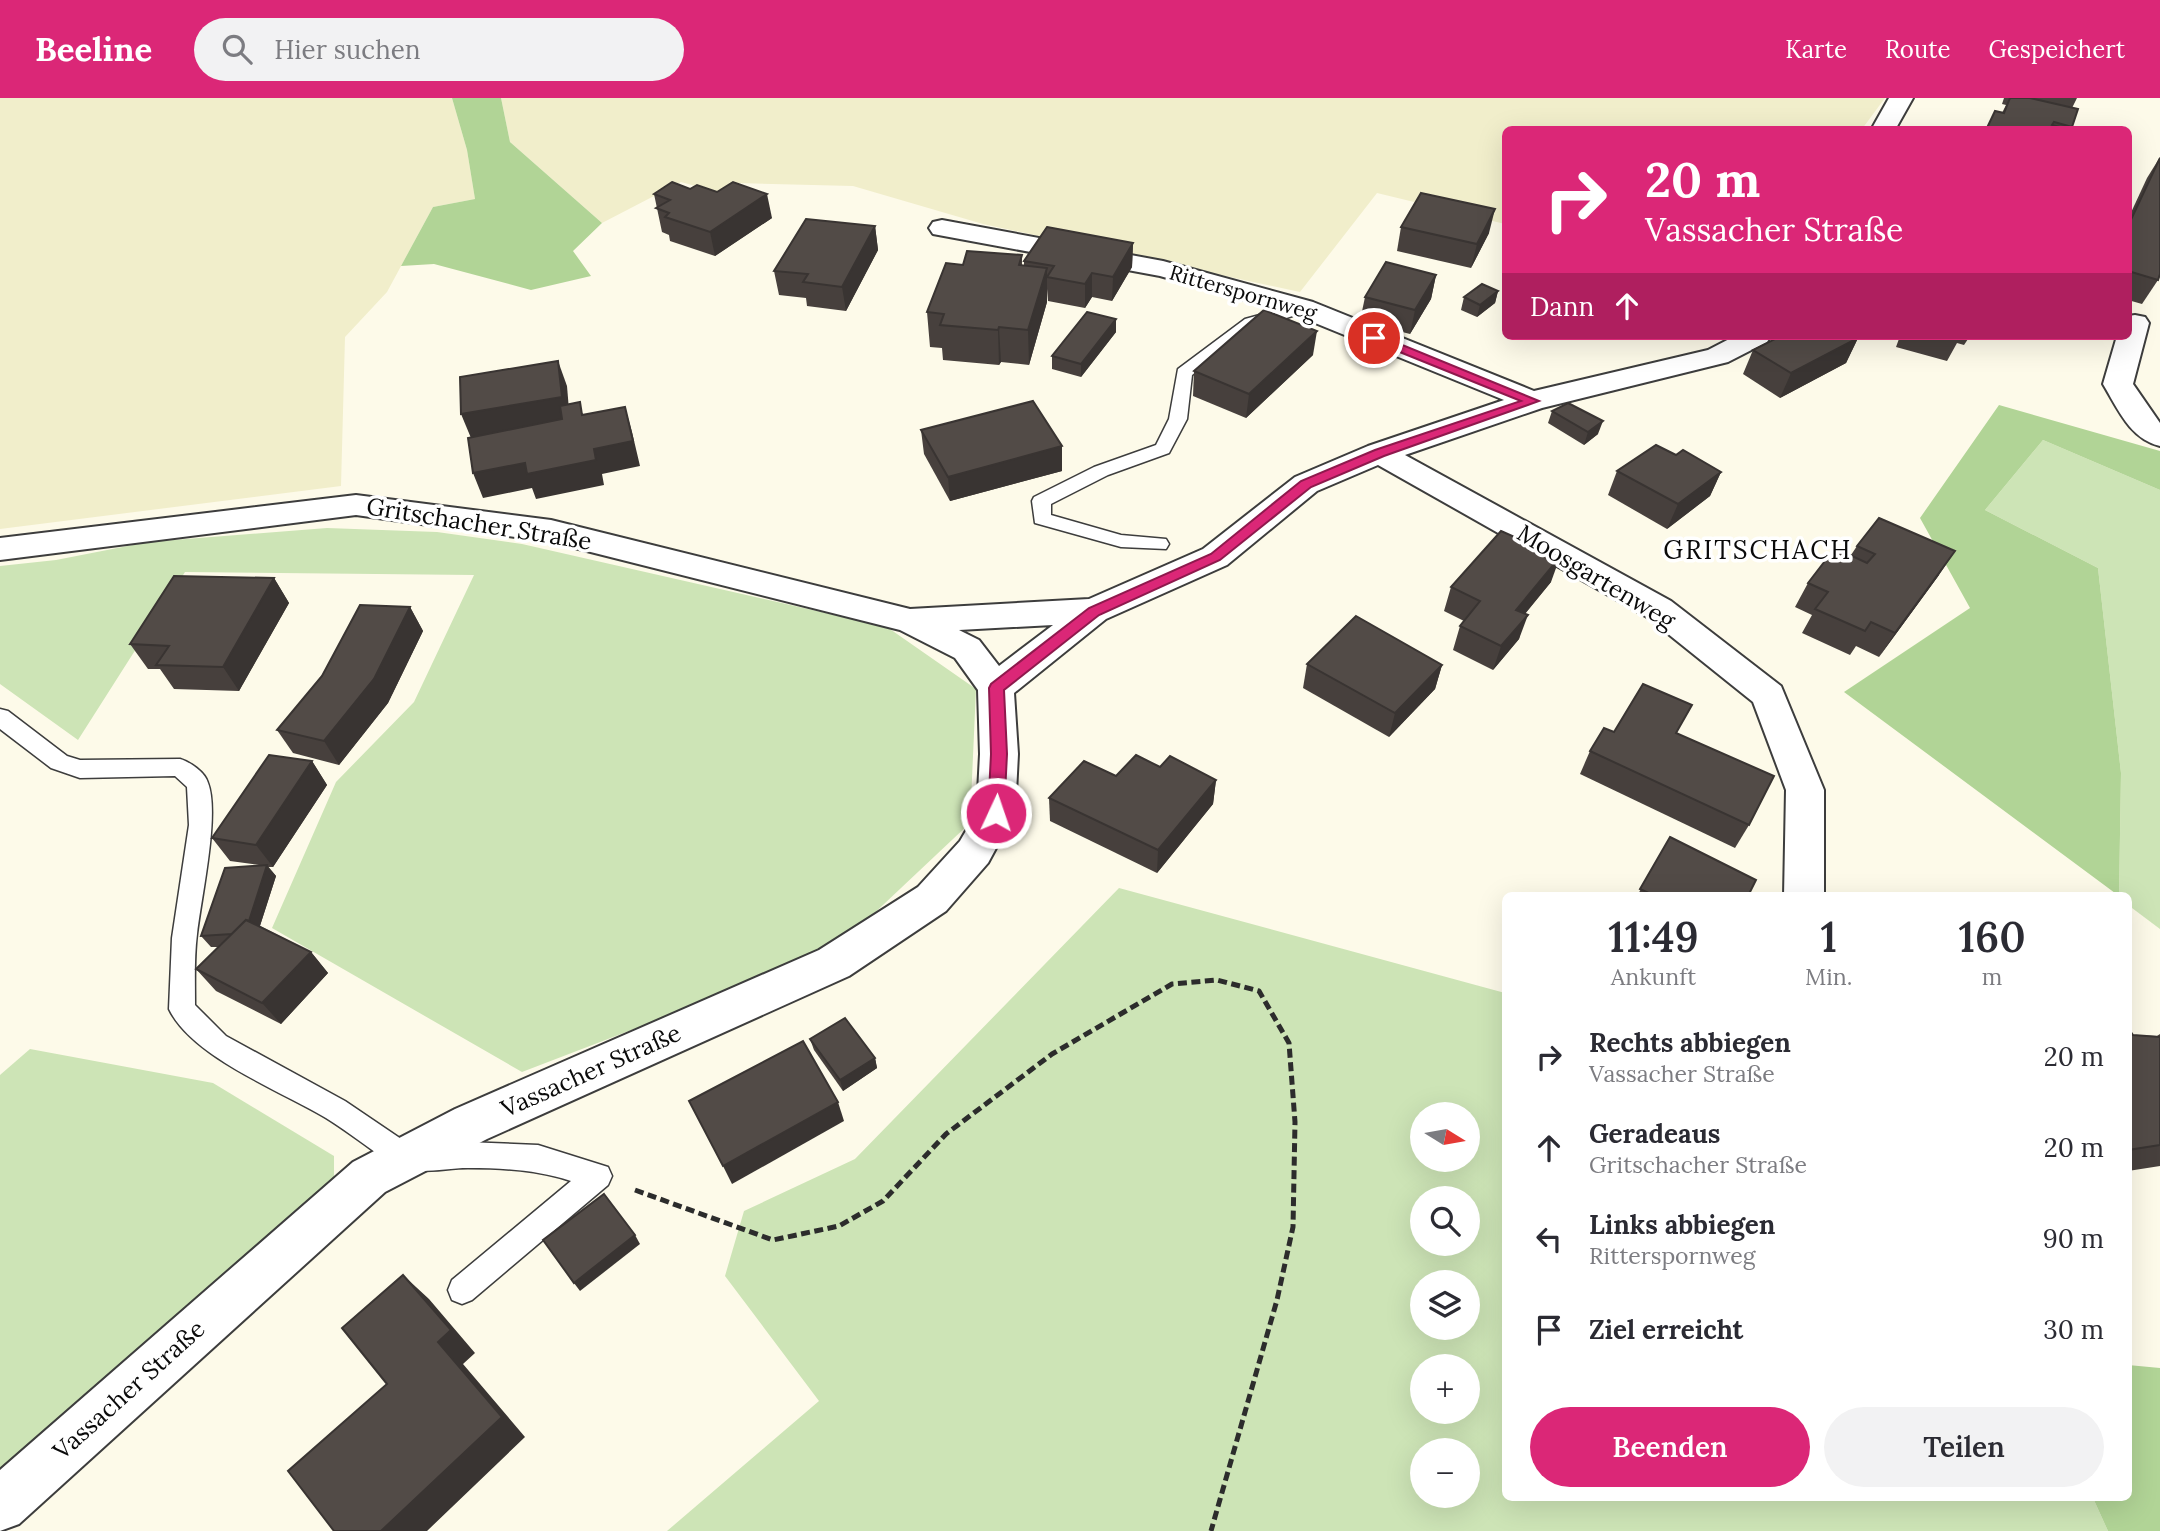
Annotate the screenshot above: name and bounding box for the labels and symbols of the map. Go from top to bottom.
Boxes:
street label: Ritterspornweg [1166,259,1320,327]
pin [1344,308,1404,368]
street label: Gritschacher Straße [364,490,594,557]
street label: Moosgartenweg [1512,517,1682,636]
district label: GRITSCHACH [1663,533,1853,566]
position arrow [959,776,1033,850]
street label: Vassacher Straße [495,1017,686,1125]
north arrow [1410,1102,1480,1172]
street label: Vassacher Straße [46,1313,211,1467]

